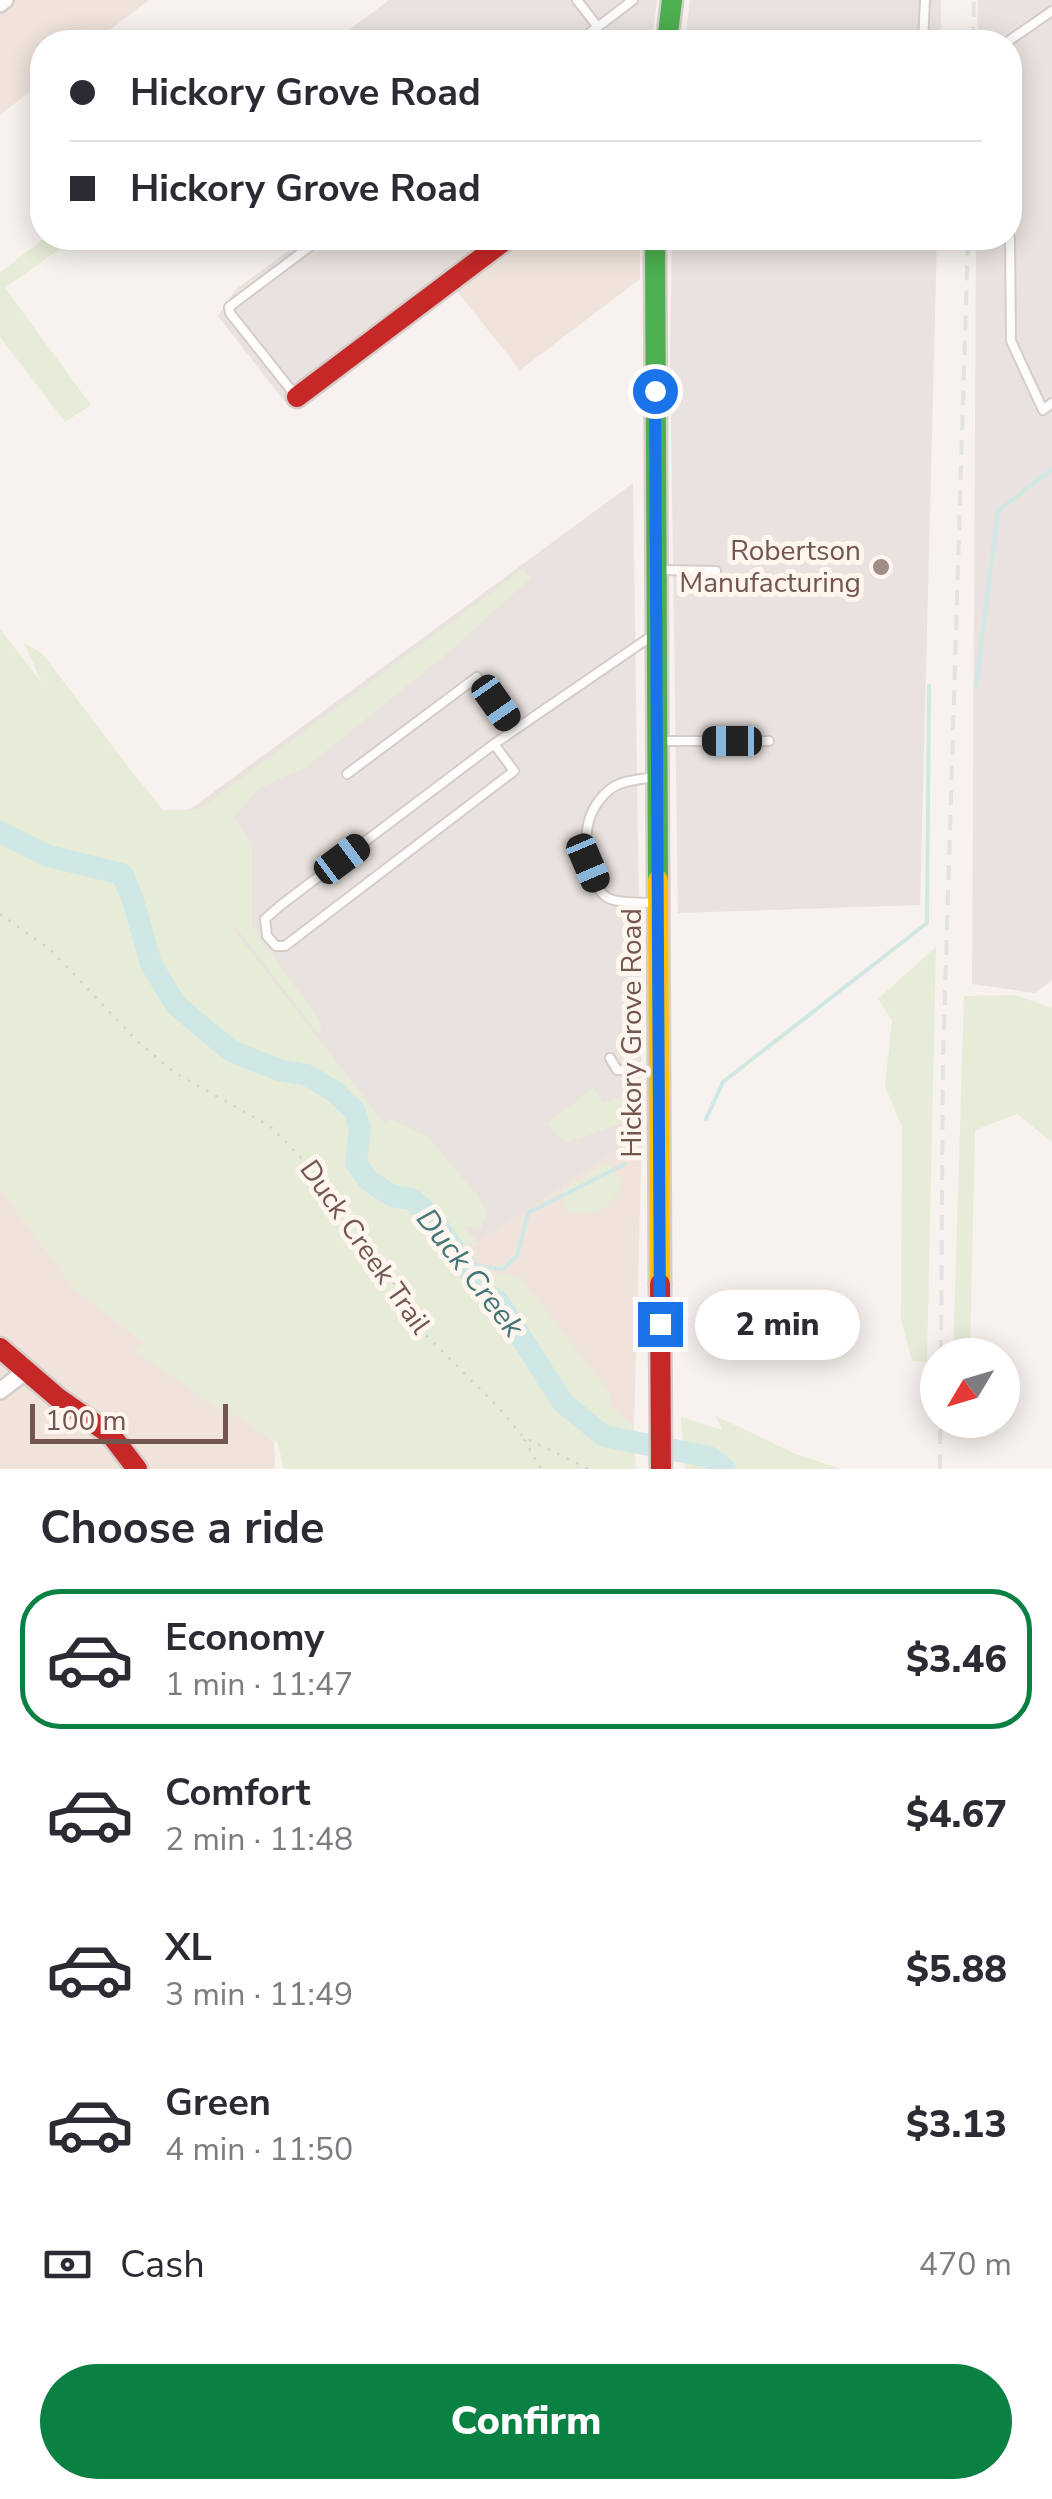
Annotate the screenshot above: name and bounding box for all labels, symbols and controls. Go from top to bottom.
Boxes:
text: Hickory Grove Road [130,67,481,118]
text: Hickory Grove Road [130,163,481,214]
route start [633,369,678,414]
place label: Robertson Manufacturing [679,532,861,602]
marker: Robertson Manufacturing [870,556,892,578]
car [467,670,525,736]
car [702,726,762,756]
car [309,829,375,889]
car [562,830,614,896]
street label: Hickory Grove Road [613,908,651,1158]
street label: Duck Creek Trail [291,1152,440,1342]
water label: Duck Creek [407,1200,534,1347]
callout: 2 min [695,1289,860,1359]
route end [638,1302,683,1347]
text: 2 min [735,1303,820,1346]
north arrow [920,1338,1020,1438]
map controls [920,1338,1020,1438]
scale bar [30,1399,228,1444]
text: 100 m [45,1402,127,1440]
text: Choose a ride [40,1498,325,1559]
text: Economy [165,1612,324,1663]
icon: car [45,1614,135,1704]
text: $3.46 [906,1634,1007,1685]
text: 1 min · 11:47 [165,1663,353,1706]
text: Comfort [165,1767,310,1818]
icon: car [45,1769,135,1859]
text: $4.67 [906,1789,1007,1840]
text: 2 min · 11:48 [165,1818,353,1861]
text: XL [165,1922,212,1973]
icon: car [45,1924,135,2014]
text: $5.88 [906,1944,1007,1995]
text: 3 min · 11:49 [165,1973,353,2016]
text: Green [165,2077,271,2128]
icon: car [45,2079,135,2169]
text: $3.13 [906,2099,1007,2150]
text: 4 min · 11:50 [165,2128,353,2171]
icon: cash [40,2237,95,2292]
text: Cash [120,2239,205,2290]
text: 470 m [919,2243,1012,2286]
button: Confirm [40,2364,1012,2479]

